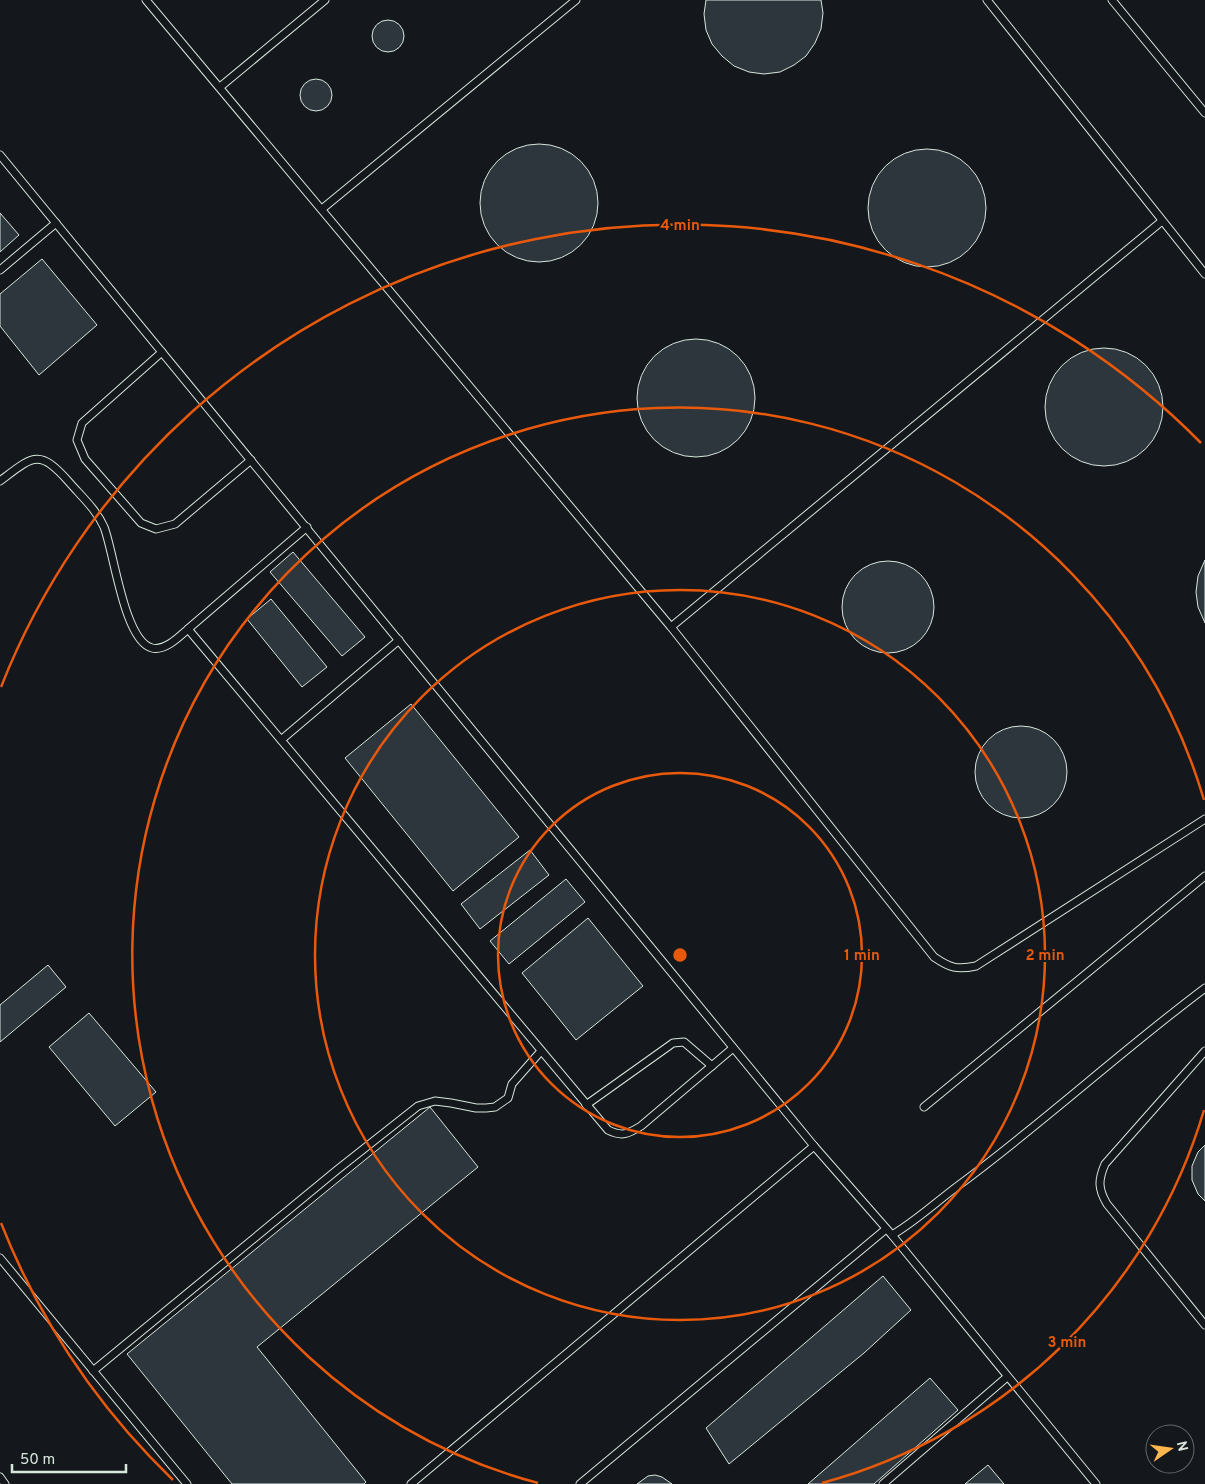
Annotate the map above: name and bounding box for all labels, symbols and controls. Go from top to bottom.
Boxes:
text: 4 min [660,217,700,236]
centre of rings [671,946,689,964]
text: 1 min [844,947,880,966]
text: 2 min [1025,947,1065,966]
text: 3 min [1047,1334,1087,1353]
north arrow [1145,1424,1195,1474]
text: N [1172,1440,1191,1453]
scale bar [12,1442,126,1474]
text: 50 m [20,1451,55,1470]

